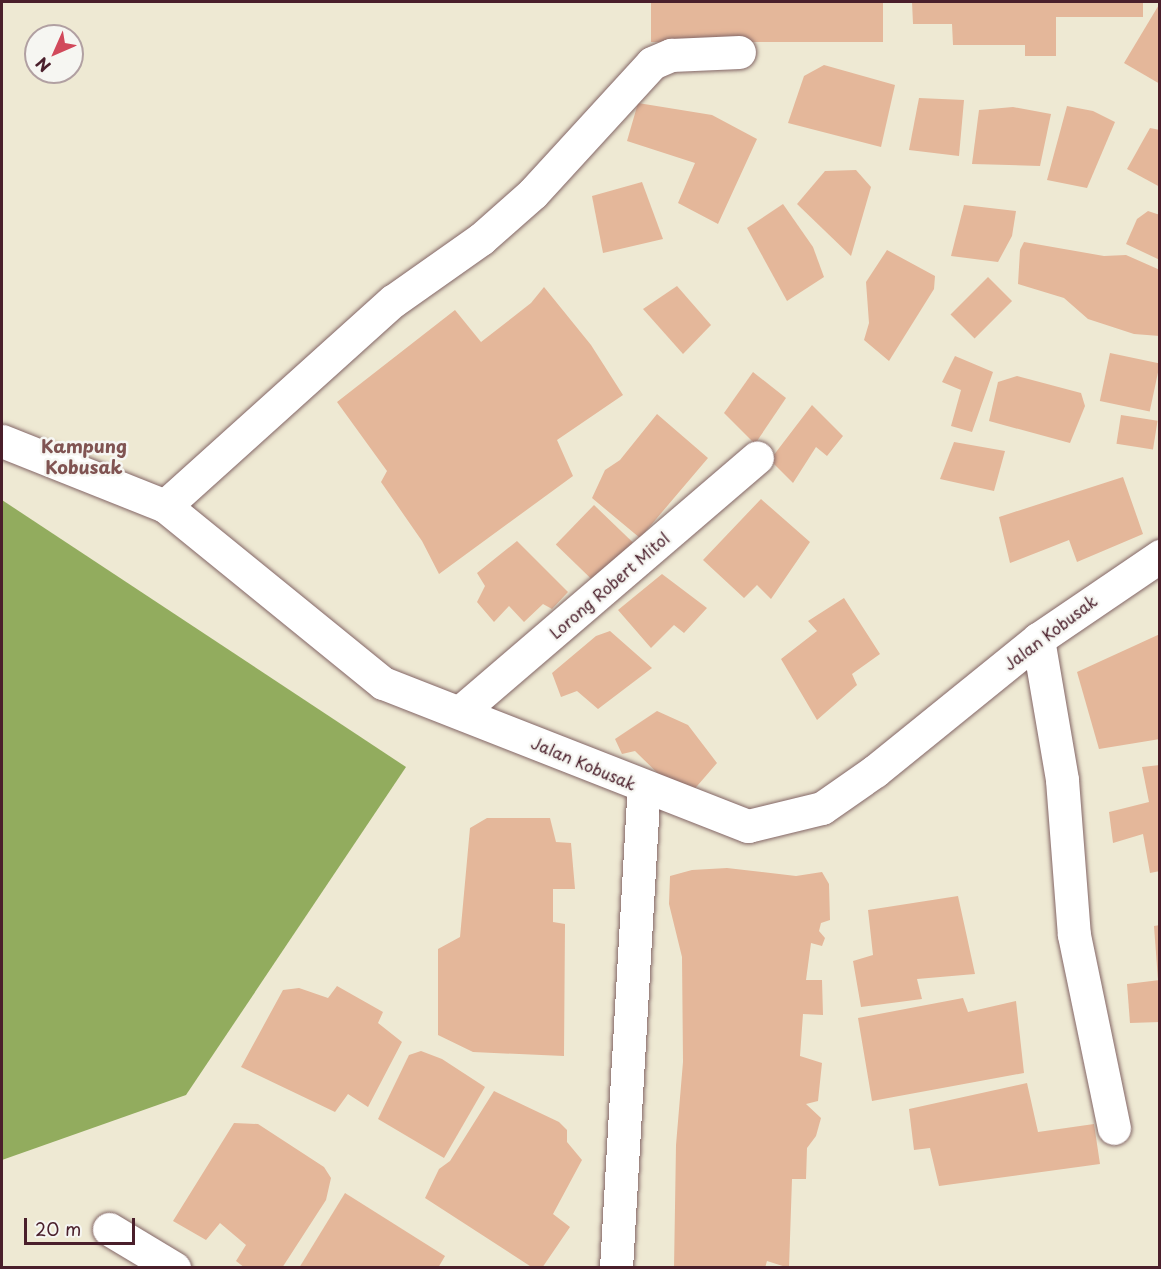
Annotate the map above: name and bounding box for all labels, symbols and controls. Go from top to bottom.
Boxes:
north arrow [24,24,84,84]
text: N [30,52,56,78]
district label: Kampung Kobusak [41,436,127,478]
street label: Lorong Robert Mitol [545,528,673,642]
street label: Jalan Kobusak [999,590,1101,674]
street label: Jalan Kobusak [528,732,640,794]
scale bar [27,1206,138,1244]
text: 20 m [35,1215,81,1242]

